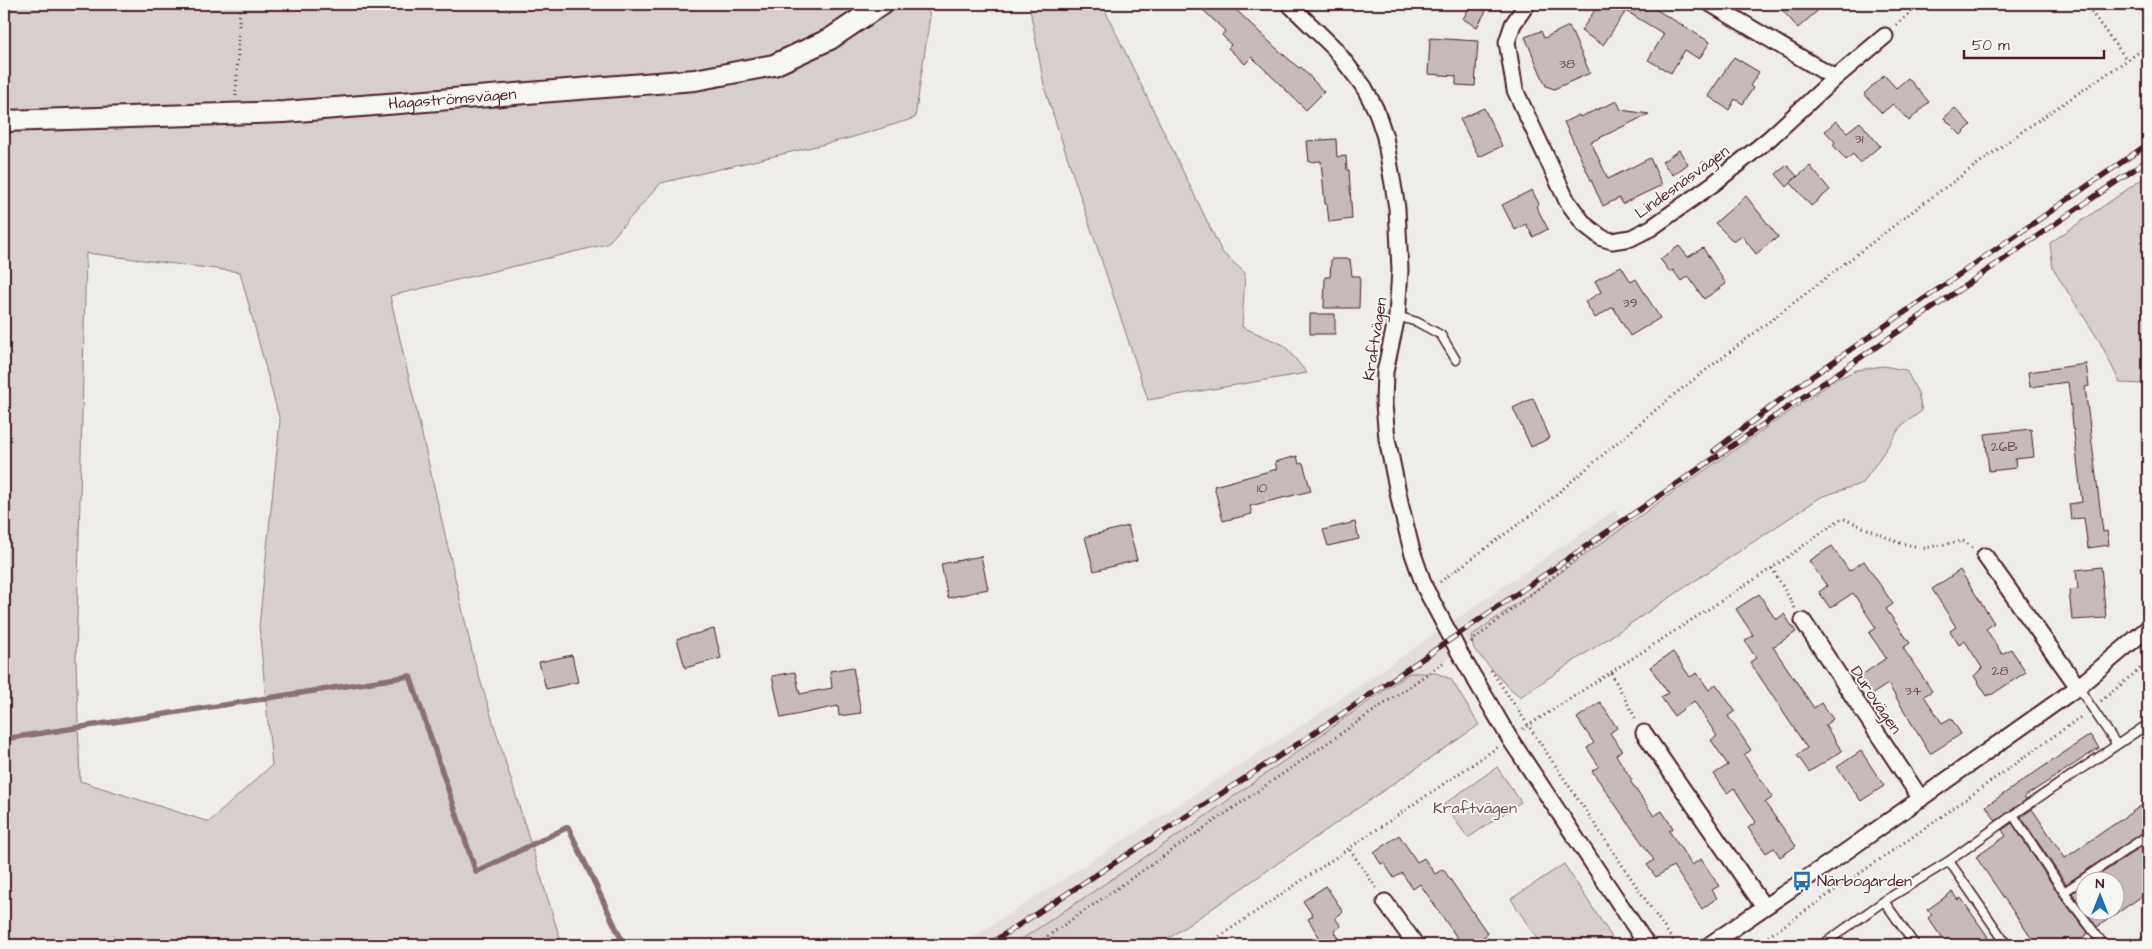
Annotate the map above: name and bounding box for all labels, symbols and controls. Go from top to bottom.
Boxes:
scale bar [1964,28,2104,60]
text: 50 m [1972,35,2010,56]
house number: 38 [1559,54,1575,74]
street label: Hagaströmsvägen [387,83,517,115]
house number: 31 [1855,129,1864,149]
street label: Lindesnäsvägen [1630,140,1734,225]
house number: 39 [1622,293,1638,313]
street label: Kraftvägen [1358,296,1393,382]
house number: 26B [1991,437,2017,457]
house number: 10 [1257,478,1267,498]
house number: 28 [1991,661,2009,681]
street label: Durovägen [1844,662,1907,739]
house number: 34 [1905,681,1922,701]
park label: Kraftvägen [1433,797,1517,820]
bus stop icon: Närbogården [1791,870,1813,892]
place label: Närbogården [1817,870,1912,893]
north arrow [2074,872,2124,922]
text: N [2096,874,2105,894]

